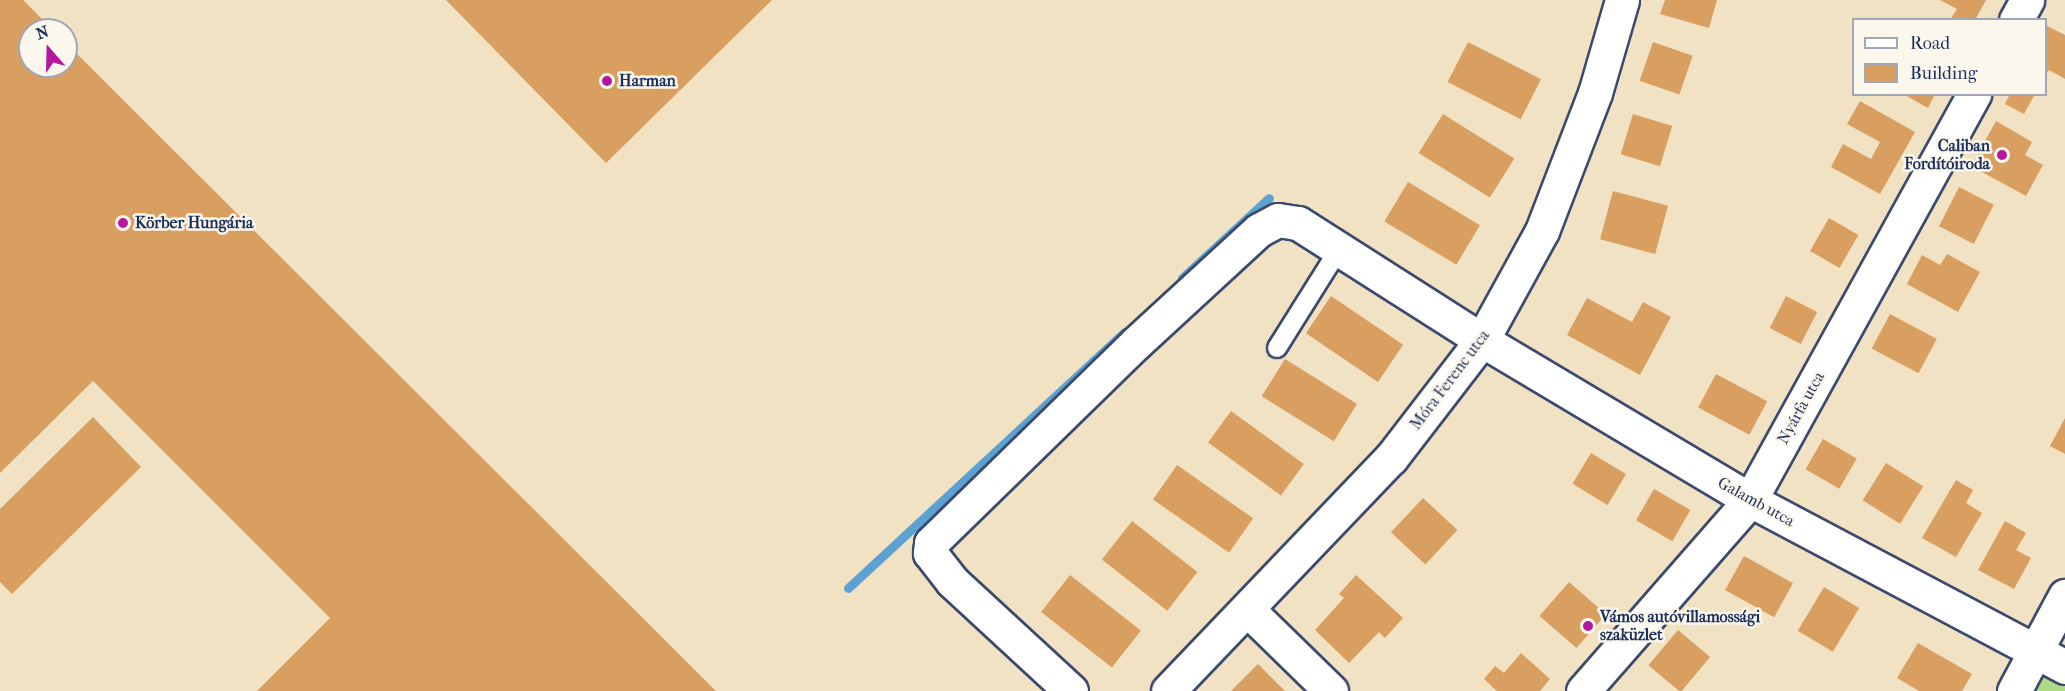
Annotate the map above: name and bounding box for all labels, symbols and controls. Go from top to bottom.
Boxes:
north arrow [18,18,78,78]
legend [1852,18,2047,96]
text: N [33,21,51,44]
text: Road [1910,33,1950,54]
text: Building [1910,63,1977,84]
place label: Harman [619,71,676,91]
marker: Harman [600,74,614,88]
place label: Caliban Fordítóiroda [1904,136,1990,174]
marker: Caliban Fordítóiroda [1995,148,2009,162]
place label: Körber Hungária [135,213,253,233]
marker: Körber Hungária [116,216,130,230]
street label: Móra Ferenc utca [1406,326,1494,434]
street label: Nyárfa utca [1773,369,1829,447]
street label: Galamb utca [1714,473,1798,531]
place label: Vámos autóvillamossági szaküzlet [1600,607,1760,645]
marker: Vámos autóvillamossági szaküzlet [1581,619,1595,633]

